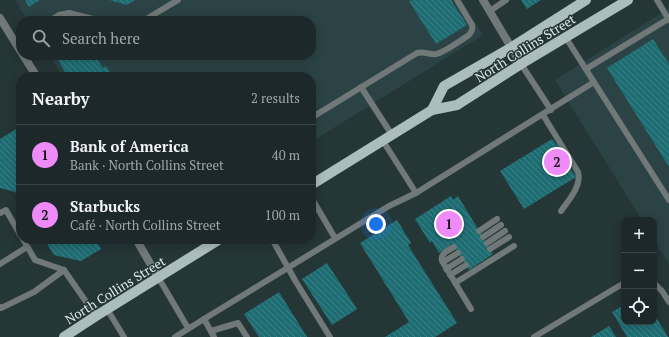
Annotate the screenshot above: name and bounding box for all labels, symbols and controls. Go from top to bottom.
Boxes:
street label: North Collins Street [471,10,579,86]
search box [16,16,316,60]
icon: search [30,27,52,49]
text: Search here [62,28,140,48]
text: Nearby [32,87,90,110]
text: 2 results [251,89,300,107]
text: Bank of America [70,136,189,156]
text: 1 [41,146,49,164]
text: 40 m [272,146,300,164]
pin: 2 [544,147,570,177]
text: Bank · North Collins Street [70,156,224,174]
text: Starbucks [70,196,140,216]
text: 2 [41,206,49,224]
text: 100 m [265,206,300,224]
pin: 1 [436,209,462,239]
your location [366,214,386,234]
text: Café · North Collins Street [70,216,221,234]
map controls [621,217,657,325]
button: + [621,217,657,253]
street label: North Collins Street [61,252,169,328]
button: − [621,253,657,289]
button: locate [621,289,657,325]

